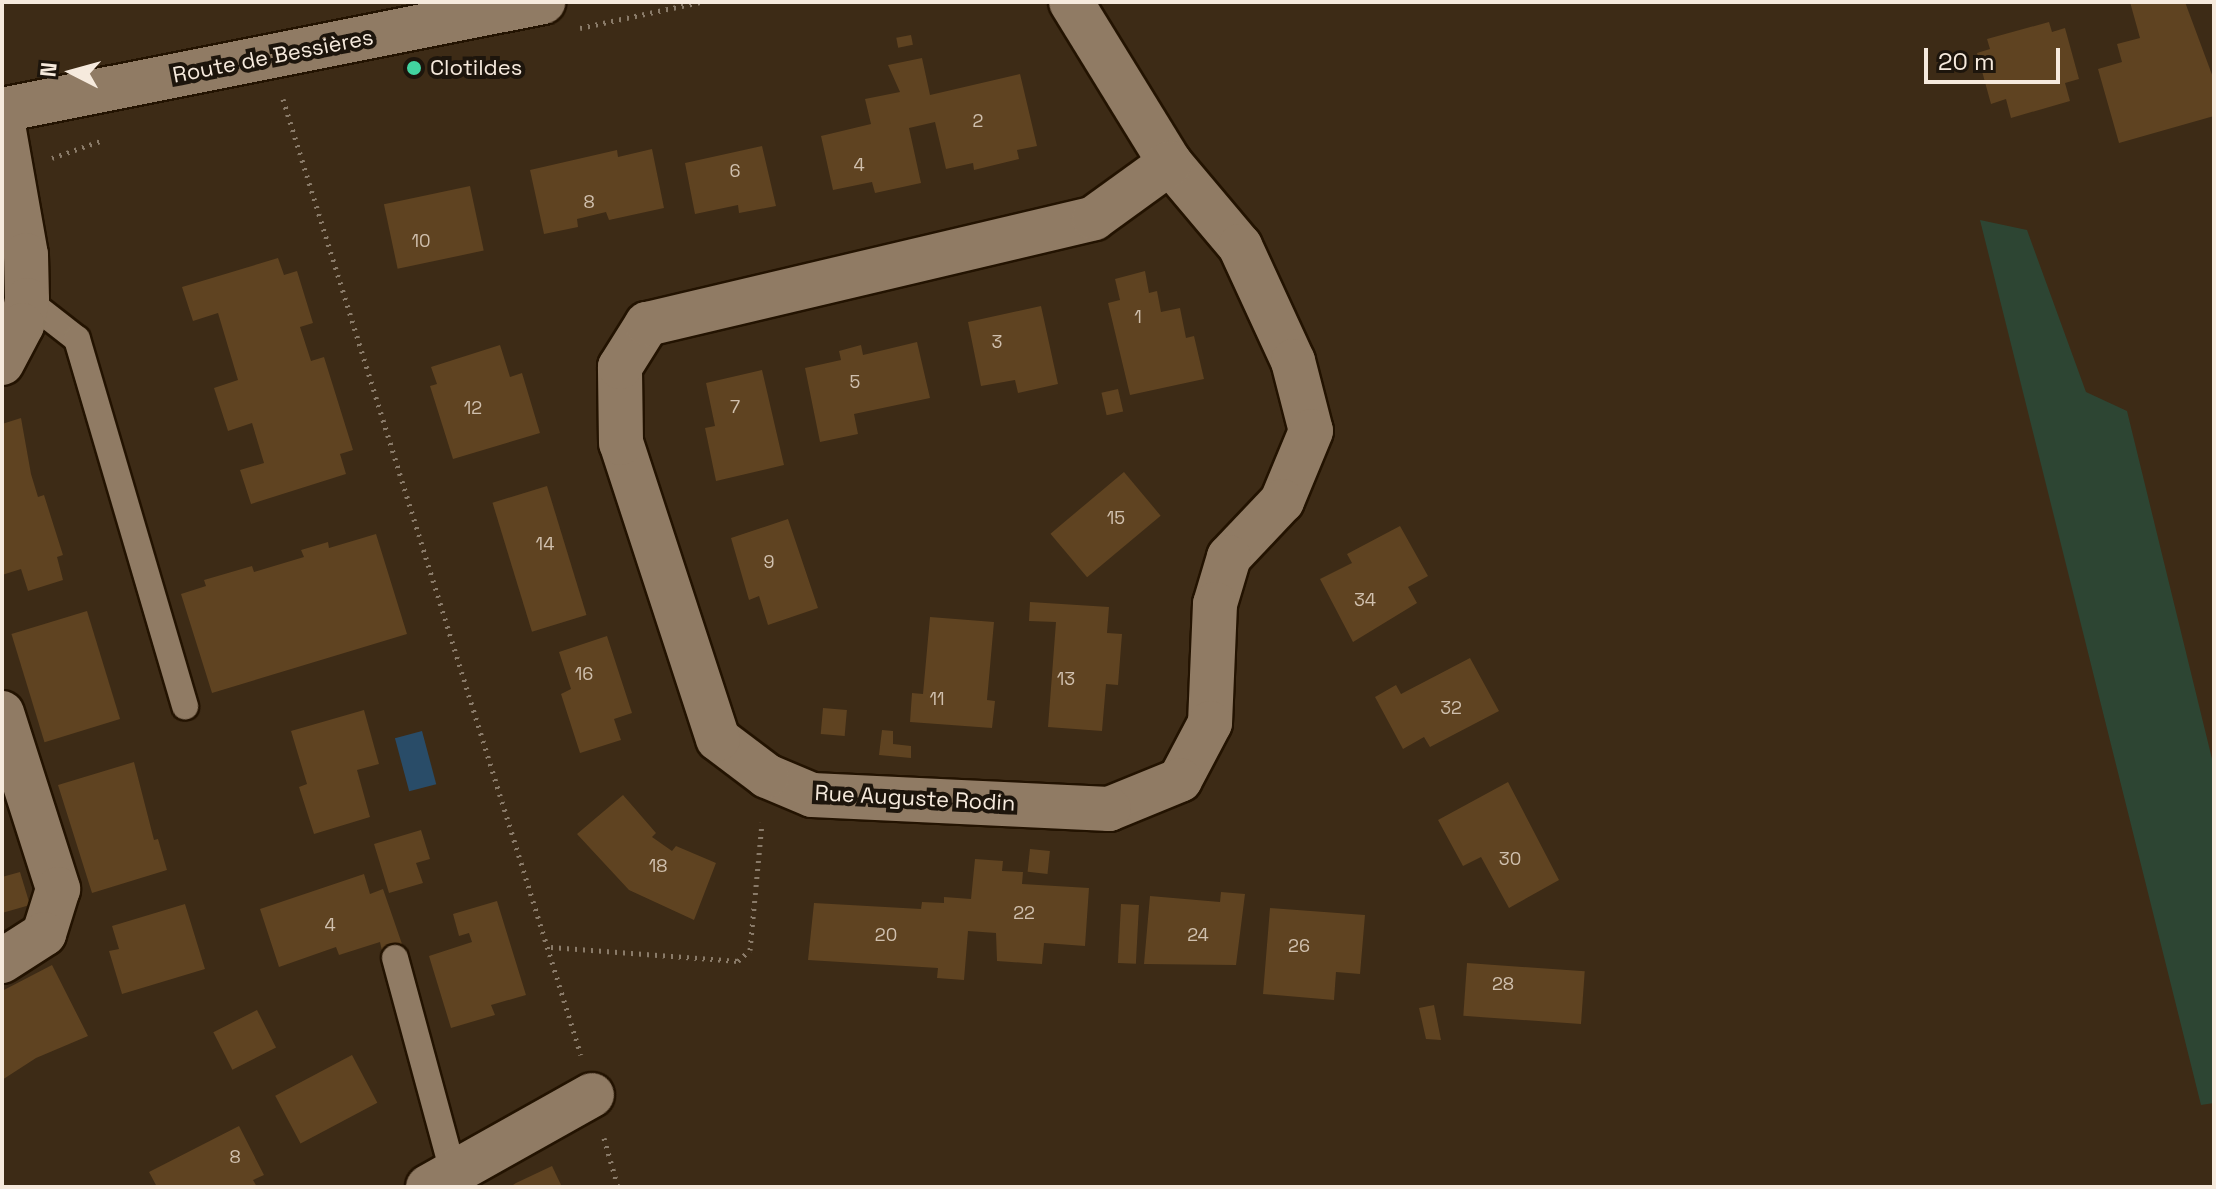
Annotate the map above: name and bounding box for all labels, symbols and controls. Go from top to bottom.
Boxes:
street label: Route de Bessières [170,24,376,88]
north arrow [32,32,112,112]
scale bar [1928,32,2064,82]
text: 20 m [1938,46,1995,77]
place label: Clotildes [430,55,522,81]
marker: Clotildes [405,59,423,77]
text: N [33,61,63,78]
house number: 2 [973,110,983,132]
house number: 4 [853,154,865,176]
house number: 6 [729,160,741,182]
house number: 8 [583,191,595,213]
house number: 10 [411,230,431,252]
house number: 1 [1134,306,1142,328]
house number: 3 [992,331,1002,353]
house number: 5 [850,371,860,393]
house number: 7 [730,396,740,418]
house number: 12 [464,397,482,419]
house number: 15 [1107,507,1125,529]
house number: 14 [536,533,554,555]
house number: 9 [763,551,775,573]
house number: 34 [1354,589,1376,611]
house number: 16 [575,663,593,685]
house number: 13 [1057,668,1075,690]
house number: 11 [929,688,945,710]
house number: 32 [1440,697,1462,719]
street label: Rue Auguste Rodin [814,780,1016,816]
house number: 30 [1499,848,1521,870]
house number: 18 [649,855,667,877]
house number: 22 [1013,902,1035,924]
house number: 4 [324,914,336,936]
house number: 20 [875,924,897,946]
house number: 24 [1187,924,1209,946]
house number: 26 [1288,935,1310,957]
house number: 28 [1492,973,1514,995]
house number: 8 [229,1146,241,1168]

